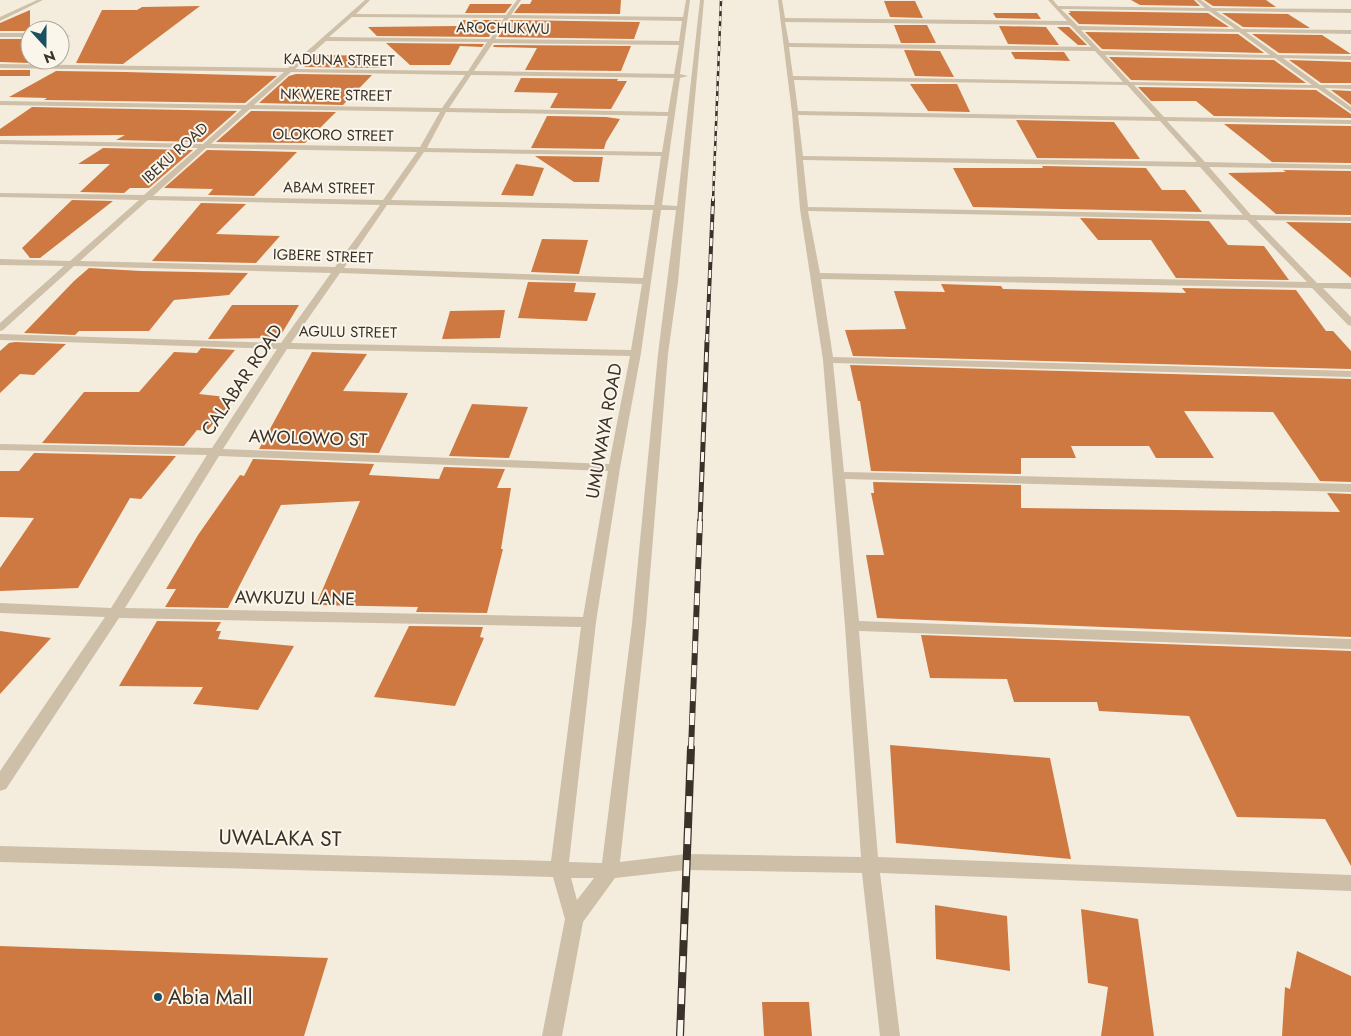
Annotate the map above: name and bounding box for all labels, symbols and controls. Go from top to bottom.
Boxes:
street label: AROCHUKWU [456,16,550,40]
north arrow [20,20,70,70]
text: N [41,46,58,68]
street label: KADUNA STREET [283,48,395,72]
street label: NKWERE STREET [280,83,392,107]
street label: IBEKU ROAD [137,117,213,189]
street label: OLOKORO STREET [272,123,394,147]
street label: ABAM STREET [283,176,375,200]
street label: IGBERE STREET [273,243,373,269]
street label: CALABAR ROAD [195,319,289,441]
street label: AGULU STREET [299,320,397,344]
street label: UMUWAYA ROAD [579,361,629,501]
street label: AWOLOWO ST [248,423,368,453]
street label: AWKUZU LANE [235,584,355,612]
street label: UWALAKA ST [218,822,342,854]
place label: Abia Mall [168,982,252,1012]
marker: Abia Mall [152,991,164,1003]

